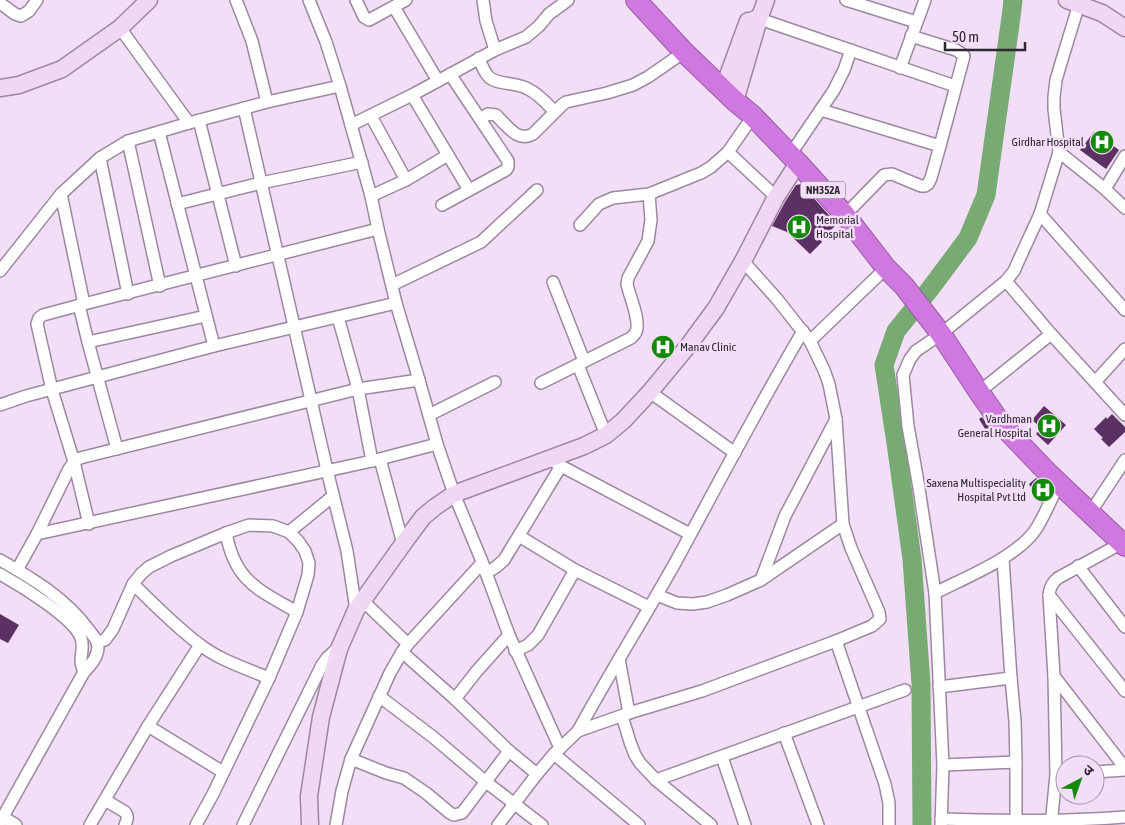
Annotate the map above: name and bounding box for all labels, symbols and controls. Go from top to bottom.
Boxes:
scale bar [945,20,1025,52]
text: 50 m [952,28,979,45]
hospital icon: Girdhar Hospital [1089,129,1115,155]
place label: Girdhar Hospital [1012,135,1085,149]
road number: NH352A [800,182,846,198]
place label: Memorial Hospital [816,213,860,241]
hospital icon: Memorial Hospital [786,214,812,240]
hospital icon: Manav Clinic [650,334,676,360]
place label: Manav Clinic [680,340,737,354]
place label: Vardhman General Hospital [958,412,1033,440]
hospital icon: Vardhman General Hospital [1036,413,1062,439]
place label: Saxena Multispeciality Hospital Pvt Ltd [926,476,1026,504]
hospital icon: Saxena Multispeciality Hospital Pvt Ltd [1030,477,1056,503]
north arrow [1055,755,1105,805]
text: उ [1080,761,1097,779]

